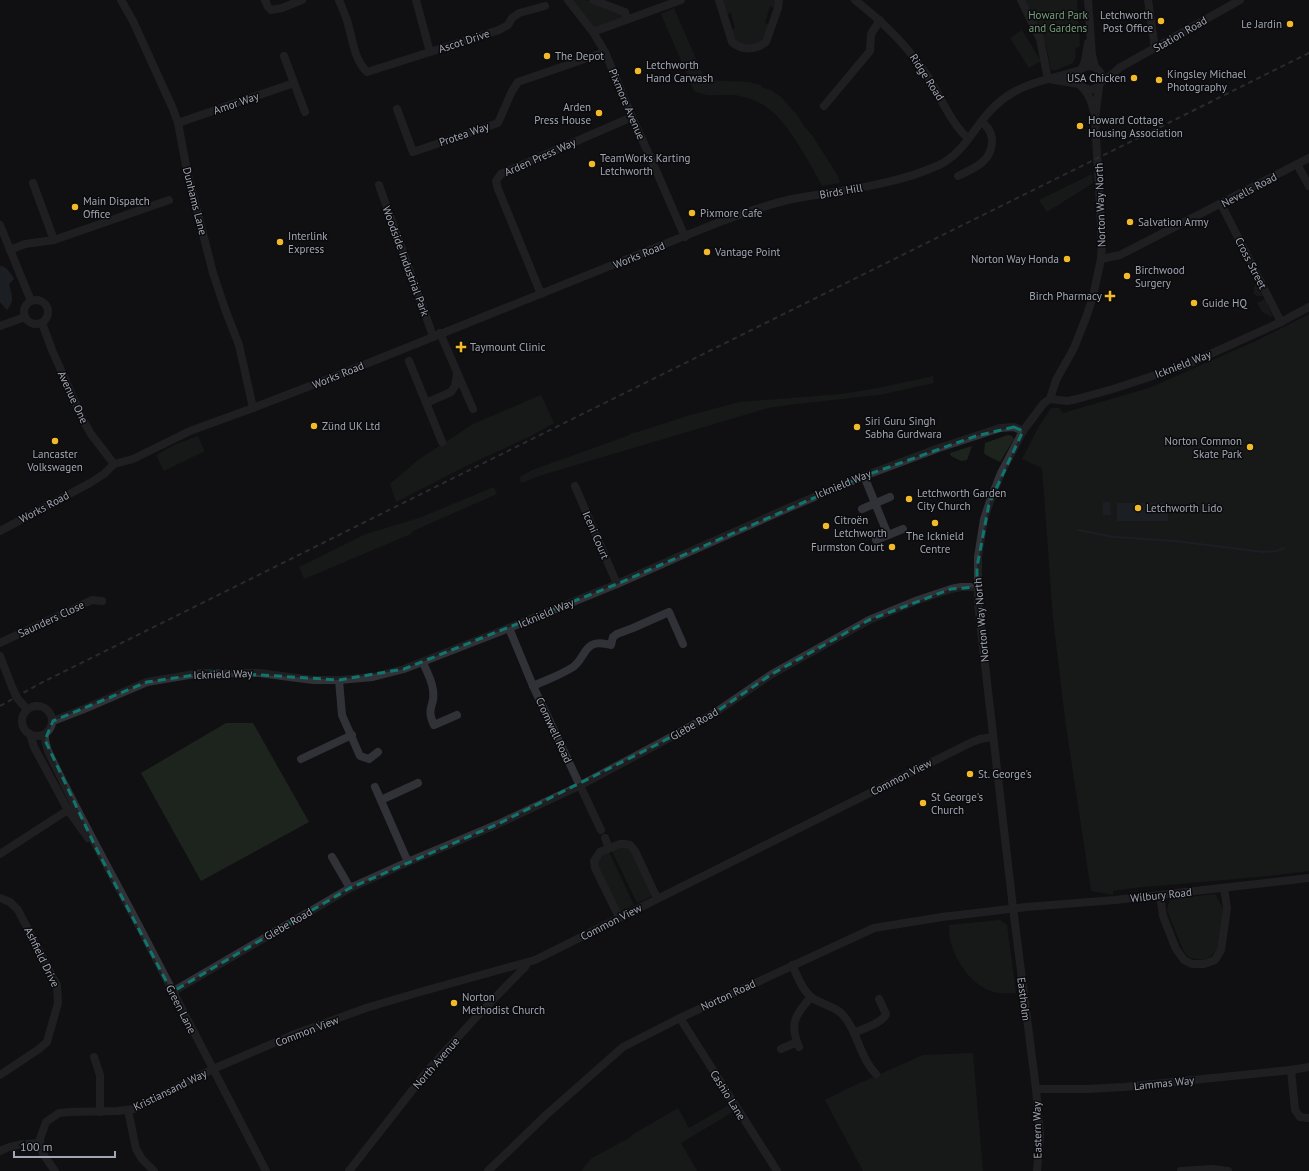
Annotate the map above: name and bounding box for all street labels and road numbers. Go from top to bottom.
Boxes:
street label: Station Road [1151,13,1209,55]
street label: Ascot Drive [437,26,492,56]
street label: Ridge Road [907,51,947,103]
street label: Pixmore Avenue [606,66,648,142]
street label: Amor Way [212,88,261,117]
street label: Protea Way [437,119,492,149]
street label: Arden Press Way [502,135,579,179]
street label: Norton Way North [1092,163,1108,247]
street label: Dunhams Lane [180,166,210,237]
street label: Nevells Road [1219,170,1279,210]
street label: Birds Hill [818,180,864,202]
street label: Woodside Industrial Park [380,204,433,319]
street label: Cross Street [1232,235,1270,291]
street label: Works Road [611,238,667,272]
street label: Icknield Way [1153,347,1214,381]
street label: Works Road [310,358,366,392]
street label: Avenue One [55,368,91,426]
street label: Icknield Way [813,466,874,502]
street label: Works Road [17,488,71,526]
street label: Iceni Court [580,509,612,561]
street label: Norton Way North [970,577,992,663]
street label: Icknield Way [516,595,577,631]
street label: Saunders Close [16,597,87,640]
street label: Icknield Way [193,666,254,682]
street label: Cromwell Road [533,695,575,765]
street label: Glebe Road [667,705,721,743]
street label: Common View [868,756,934,798]
street label: Wilbury Road [1130,885,1193,905]
street label: Common View [578,901,644,943]
street label: Glebe Road [261,905,315,943]
street label: Ashfield Drive [21,925,63,990]
street label: Norton Road [698,976,758,1014]
street label: Eastholm [1014,976,1034,1022]
street label: Green Lane [163,982,199,1036]
street label: Common View [273,1012,341,1050]
street label: North Avenue [410,1034,463,1092]
street label: Kristiansand Way [131,1066,210,1114]
street label: Cashio Lane [707,1067,749,1123]
street label: Lammas Way [1133,1073,1196,1093]
street label: Eastern Way [1029,1101,1044,1159]

